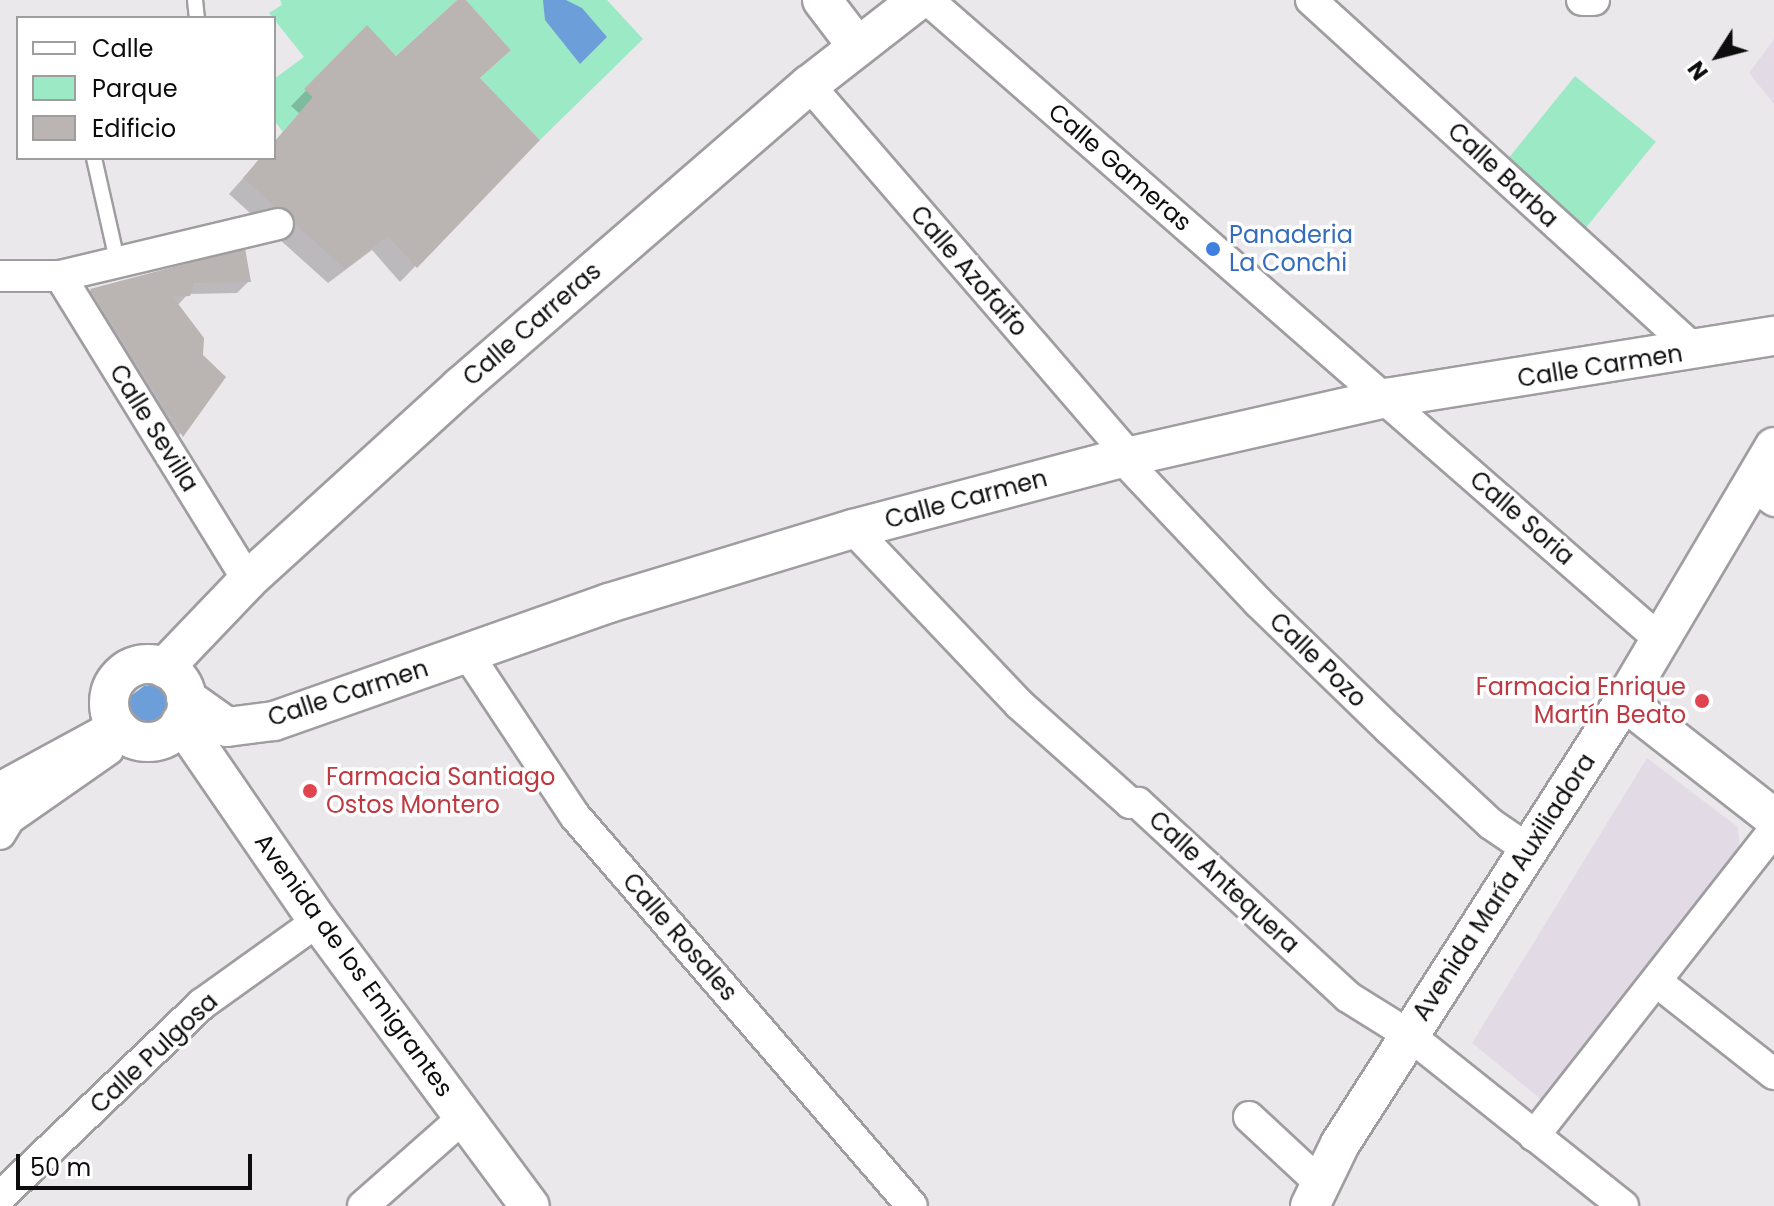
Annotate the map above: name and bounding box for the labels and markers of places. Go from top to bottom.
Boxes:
place label: Panaderia La Conchi [1229,221,1353,277]
marker: Panaderia La Conchi [1204,240,1222,258]
place label: Farmacia Enrique Martín Beato [1476,673,1686,729]
marker: Farmacia Enrique Martín Beato [1693,692,1711,710]
place label: Farmacia Santiago Ostos Montero [326,763,555,819]
marker: Farmacia Santiago Ostos Montero [301,782,319,800]

